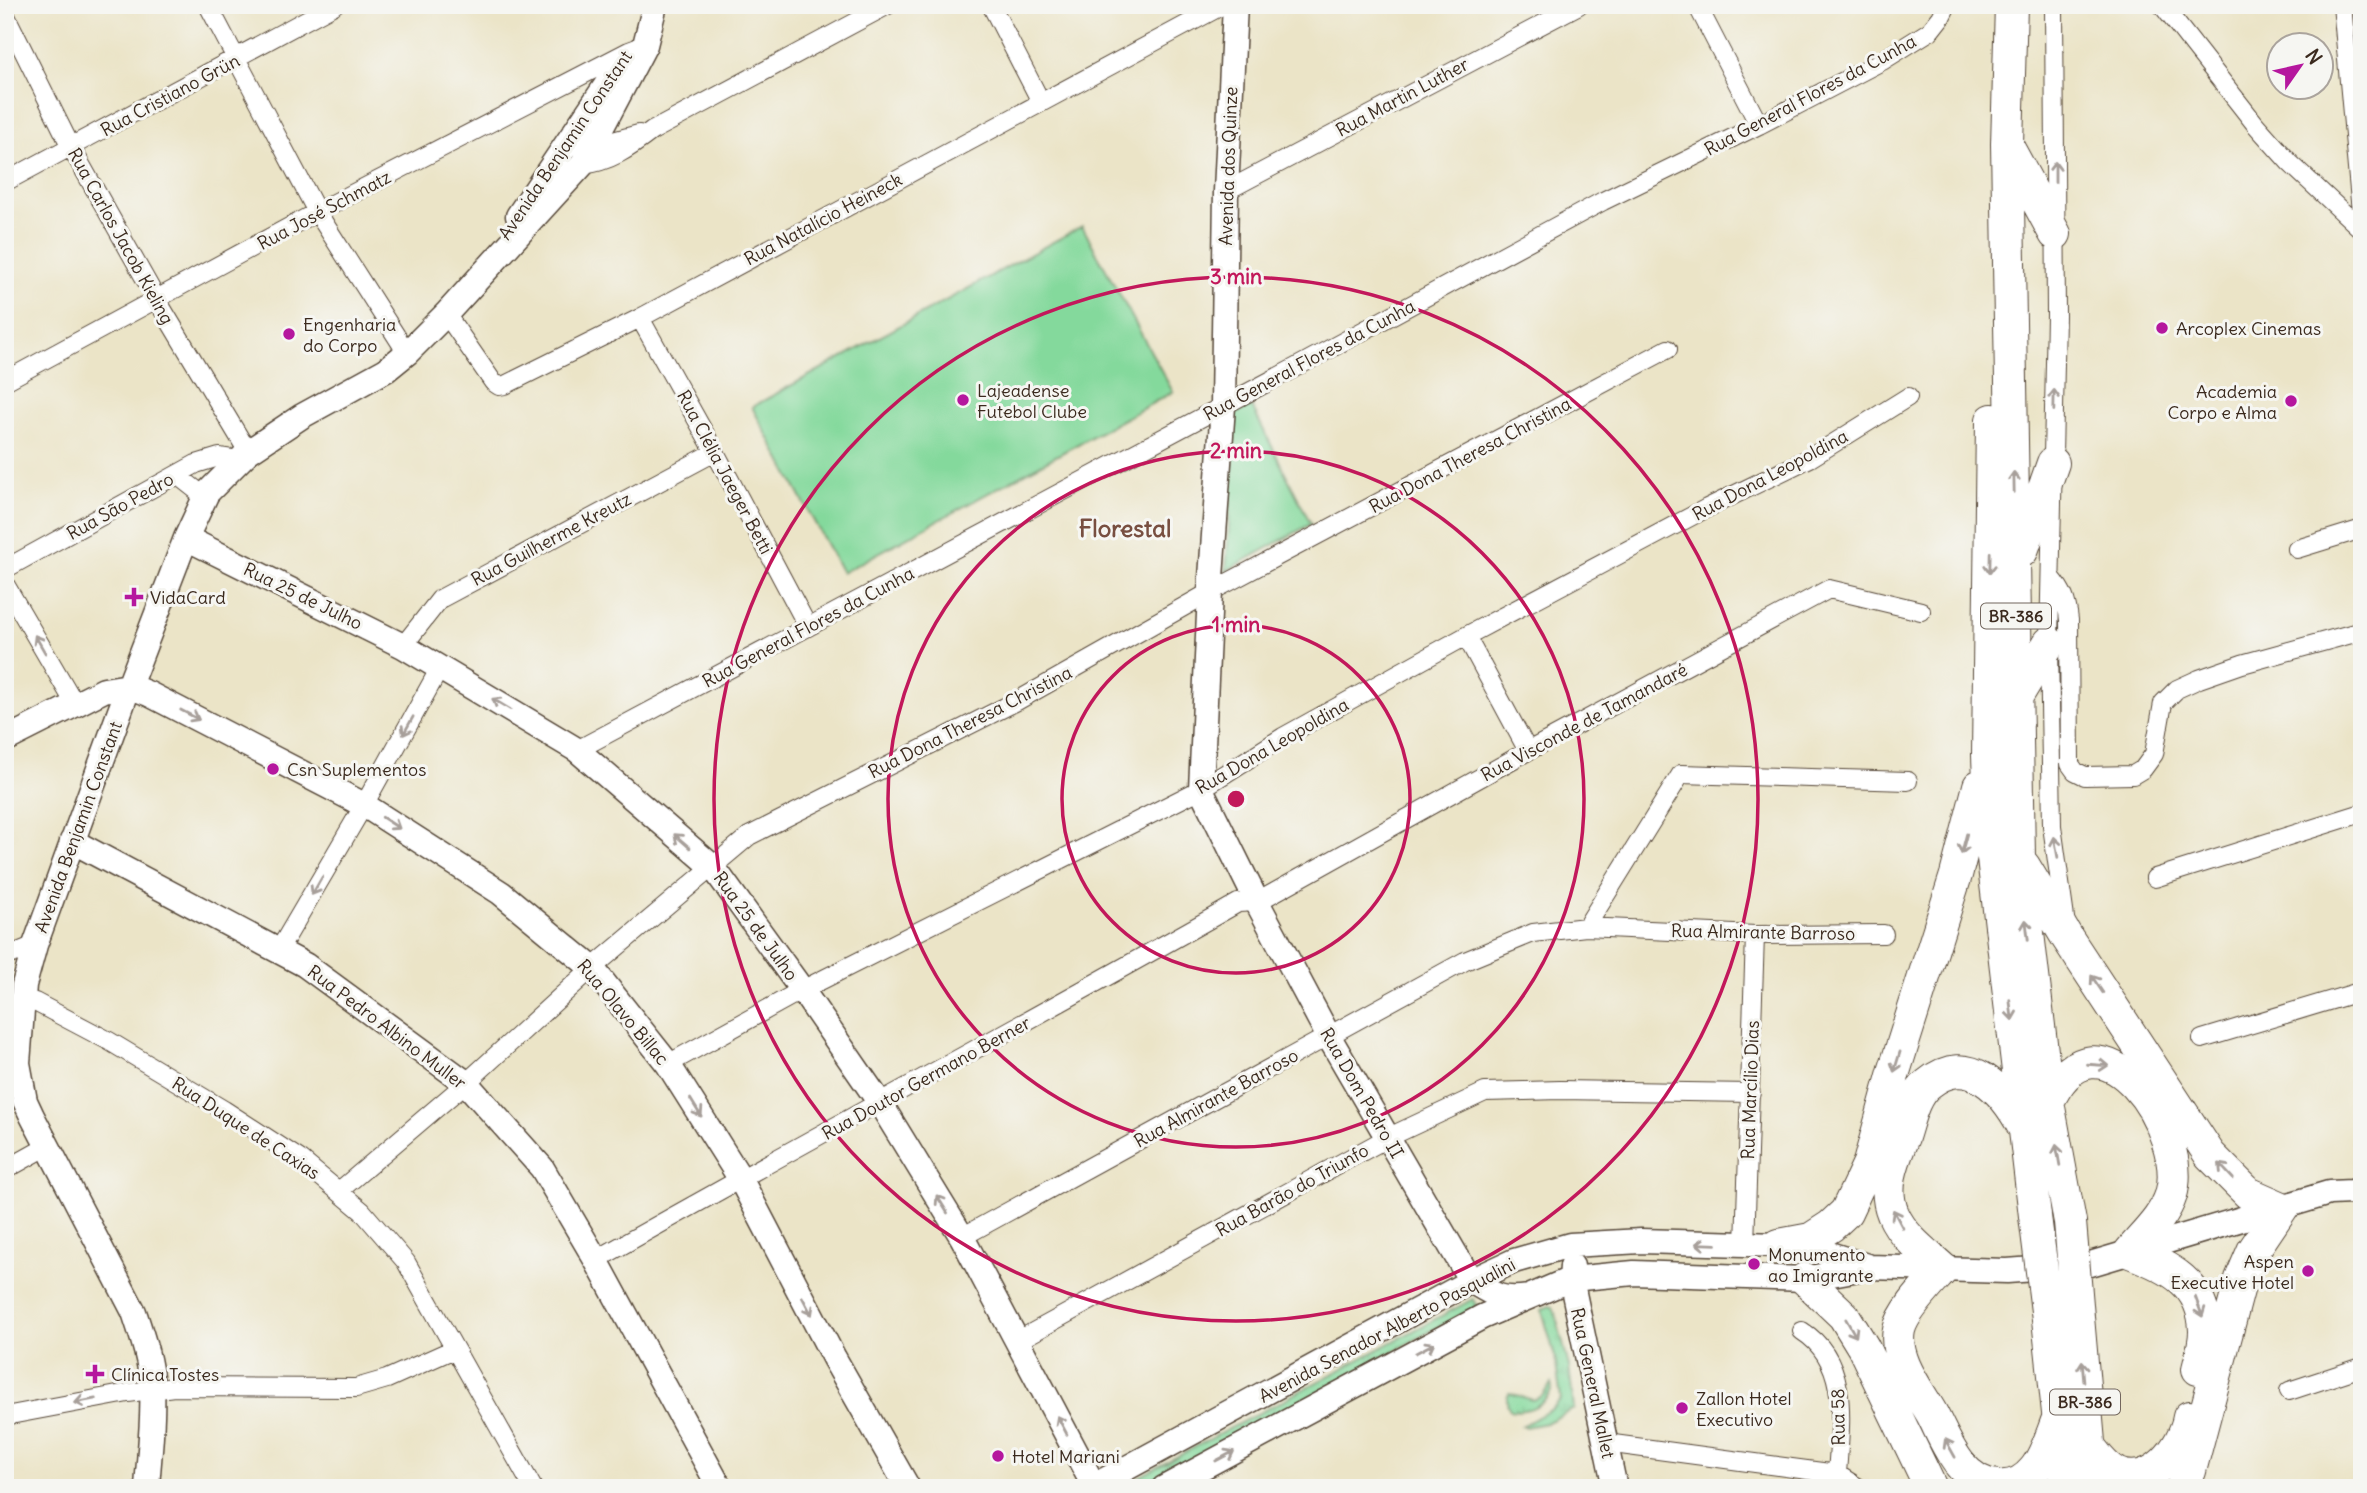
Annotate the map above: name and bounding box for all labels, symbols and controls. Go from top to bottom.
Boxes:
street label: Rua General Flores da Cunha [1700,29,1920,161]
north arrow [2266,32,2336,102]
text: N [2300,44,2328,69]
street label: Avenida Benjamin Constant [493,46,637,244]
street label: Rua Cristiano Grün [97,49,243,141]
street label: Rua Martin Luther [1332,52,1473,142]
street label: Avenida dos Quinze [1214,86,1242,246]
street label: Rua Carlos Jacob Kieling [63,144,179,328]
one-way arrow [2048,161,2062,184]
street label: Rua José Schmatz [253,165,395,255]
street label: Rua Natalício Heineck [740,168,906,270]
text: 3 min [1210,263,1262,290]
street label: Rua General Flores da Cunha [1199,294,1419,426]
place label: Engenharia do Corpo [303,313,396,357]
place label: Arcoplex Cinemas [2176,317,2321,340]
marker: Arcoplex Cinemas [2154,320,2170,336]
marker: Engenharia do Corpo [281,326,297,342]
place label: Lajeadense Futebol Clube [977,379,1087,423]
place label: Academia Corpo e Alma [2168,380,2277,424]
street label: Rua Clélia Jaeger Betti [672,386,778,558]
one-way arrow [2047,388,2061,411]
marker: Lajeadense Futebol Clube [955,392,971,408]
street label: Rua Dona Theresa Christina [1365,392,1575,518]
marker: Academia Corpo e Alma [2283,393,2299,409]
street label: Rua Dona Leopoldina [1688,424,1852,526]
text: 2 min [1210,437,1262,464]
street label: Rua São Pedro [63,467,177,545]
one-way arrow [2007,471,2020,494]
street label: Rua Guilherme Kreutz [467,487,635,591]
district label: Florestal [1079,513,1171,543]
one-way arrow [1983,552,1997,575]
street label: Rua 25 de Julho [240,557,366,635]
street label: Rua General Flores da Cunha [698,561,918,693]
place label: VidaCard [150,586,226,609]
marker: VidaCard [124,587,144,607]
road number: BR-386 [1981,604,2051,628]
text: 1 min [1212,611,1260,638]
one-way arrow [33,635,47,655]
street label: Rua Visconde de Tamandaré [1477,658,1691,786]
street label: Rua Dona Theresa Christina [864,661,1076,783]
street label: Rua Dona Leopoldina [1191,693,1353,799]
one-way arrow [492,696,512,710]
one-way arrow [179,709,200,722]
one-way arrow [401,715,414,736]
street label: Avenida Benjamin Constant [29,718,127,936]
place label: Csn Suplementos [287,758,426,781]
marker: Csn Suplementos [265,761,281,777]
centre of rings [1224,787,1248,811]
one-way arrow [380,816,400,830]
one-way arrow [1957,832,1970,855]
one-way arrow [673,833,691,849]
one-way arrow [2049,836,2062,859]
street label: Rua 25 de Julho [709,867,803,985]
one-way arrow [310,875,324,895]
street label: Rua Almirante Barroso [1671,919,1855,945]
one-way arrow [2021,919,2034,942]
street label: Rua Olavo Billac [572,954,674,1070]
street label: Rua Pedro Albino Muller [303,960,471,1095]
one-way arrow [2090,975,2104,994]
one-way arrow [2005,998,2018,1021]
street label: Rua Doutor Germano Berner [818,1011,1035,1145]
street label: Rua Marcílio Dias [1736,1020,1764,1160]
street label: Rua Dom Pedro II [1315,1024,1409,1163]
street label: Rua Almirante Barroso [1130,1043,1302,1153]
one-way arrow [1890,1050,1903,1072]
one-way arrow [2086,1058,2109,1071]
street label: Rua Duque de Caxias [168,1072,324,1184]
one-way arrow [689,1098,703,1118]
street label: Rua Barão do Triunfo [1212,1138,1372,1242]
one-way arrow [2051,1144,2064,1167]
one-way arrow [2217,1163,2234,1180]
one-way arrow [934,1195,949,1214]
one-way arrow [1890,1209,1904,1230]
one-way arrow [1694,1237,1717,1250]
place label: Monumento ao Imigrante [1768,1243,1873,1287]
place label: Aspen Executive Hotel [2171,1250,2294,1294]
street label: Avenida Senador Alberto Pasqualini [1255,1252,1519,1408]
marker: Monumento ao Imigrante [1746,1256,1762,1272]
marker: Aspen Executive Hotel [2300,1263,2316,1279]
one-way arrow [801,1295,815,1316]
one-way arrow [2194,1295,2207,1317]
street label: Rua General Mallet [1566,1306,1620,1460]
one-way arrow [1845,1318,1859,1338]
one-way arrow [1414,1341,1435,1354]
one-way arrow [2076,1360,2089,1383]
place label: Clínica Tostes [111,1363,219,1386]
marker: Clínica Tostes [85,1364,105,1384]
place label: Zallon Hotel Executivo [1696,1387,1792,1431]
street label: Rua 58 [1826,1388,1850,1446]
road number: BR-386 [2050,1390,2120,1414]
one-way arrow [74,1395,97,1408]
marker: Zallon Hotel Executivo [1674,1400,1690,1416]
one-way arrow [1055,1416,1069,1436]
one-way arrow [1943,1438,1956,1459]
place label: Hotel Mariani [1012,1445,1120,1468]
marker: Hotel Mariani [990,1448,1006,1464]
one-way arrow [1214,1449,1235,1462]

